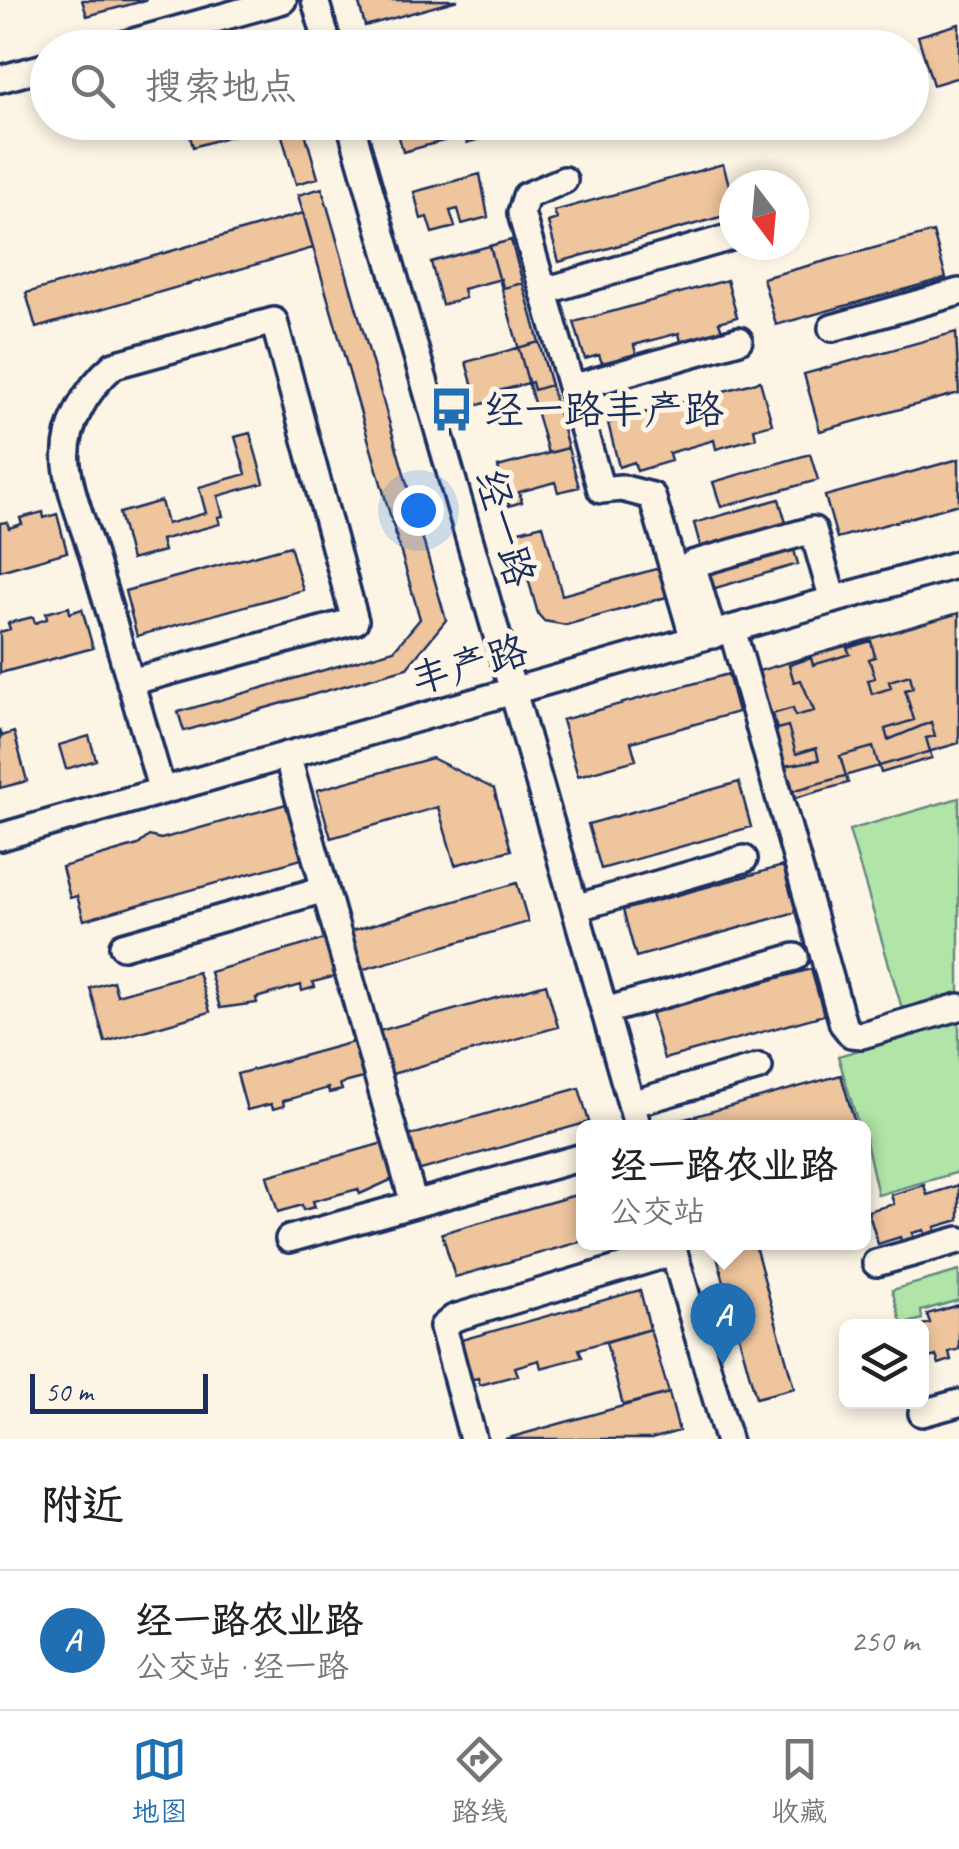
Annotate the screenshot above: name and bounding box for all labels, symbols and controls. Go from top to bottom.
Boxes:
search box [30,30,929,140]
icon: search [65,58,120,113]
text: 搜索地点 [145,63,297,110]
north arrow [719,170,809,260]
place label: 经一路丰产路 [484,385,724,435]
bus stop icon: 经一路丰产路 [427,386,475,434]
street label: 经一路 [464,463,546,593]
your location [393,485,444,536]
street label: 丰产路 [404,624,534,706]
popup [576,1120,871,1250]
text: 经一路农业路 [609,1142,838,1189]
text: 公交站 [609,1191,706,1232]
pin: A [690,1282,756,1365]
map controls [839,1319,929,1409]
button: layers [839,1319,929,1409]
scale bar [30,1369,208,1414]
text: 50 m [45,1374,93,1409]
text: 附近 [40,1479,124,1532]
text: 经一路农业路 [135,1597,363,1644]
text: A [64,1620,81,1661]
text: 250 m [850,1620,919,1661]
text: 公交站 · 经一路 [135,1646,348,1687]
tab: 地图 [132,1732,188,1829]
tab: 路线 [451,1732,507,1829]
tab: 收藏 [771,1732,827,1829]

